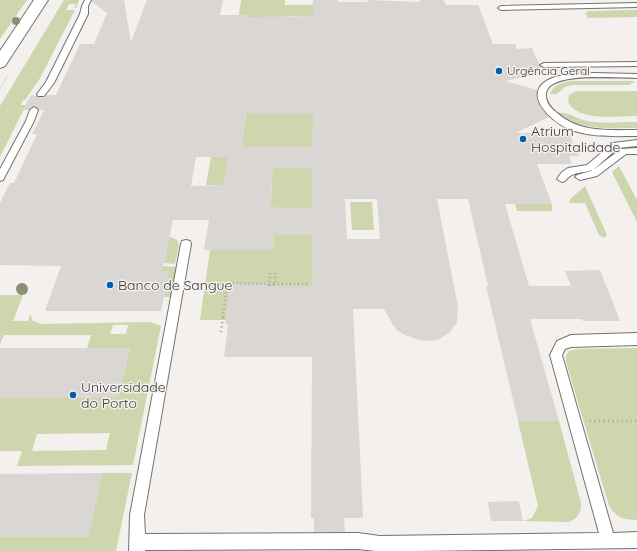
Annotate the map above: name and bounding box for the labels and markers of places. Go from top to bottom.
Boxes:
place label: Urgência Geral [507,63,590,78]
marker: Urgência Geral [494,66,504,76]
place label: Atrium Hospitalidade [531,122,620,156]
marker: Atrium Hospitalidade [518,134,528,144]
place label: Banco de Sangue [118,276,232,294]
marker: Banco de Sangue [105,280,115,290]
place label: Universidade do Porto [81,378,166,412]
marker: Universidade do Porto [68,390,78,400]

